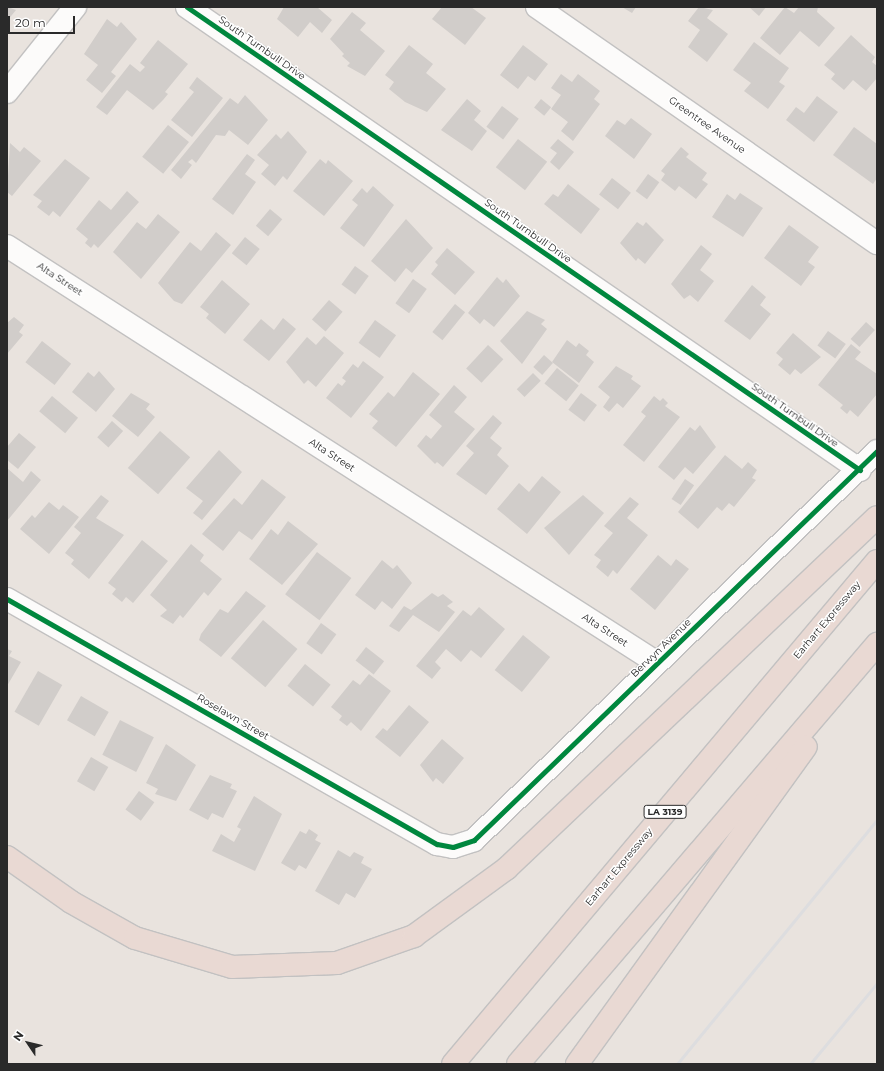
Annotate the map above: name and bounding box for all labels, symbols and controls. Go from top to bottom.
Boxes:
scale bar [10,8,77,34]
street label: South Turnbull Drive [216,13,308,83]
text: 20 m [15,15,46,30]
street label: Greentree Avenue [666,94,748,156]
street label: South Turnbull Drive [482,196,574,266]
street label: Alta Street [35,260,85,298]
street label: South Turnbull Drive [749,380,841,450]
street label: Alta Street [307,436,357,474]
street label: Earhart Expressway [791,579,863,661]
street label: Alta Street [580,611,630,649]
street label: Berwyn Avenue [628,616,694,680]
street label: Roselawn Street [195,691,271,743]
road number: LA 3139 [643,805,687,819]
street label: Earhart Expressway [583,826,655,908]
north arrow [8,1023,48,1063]
text: N [10,1028,26,1044]

